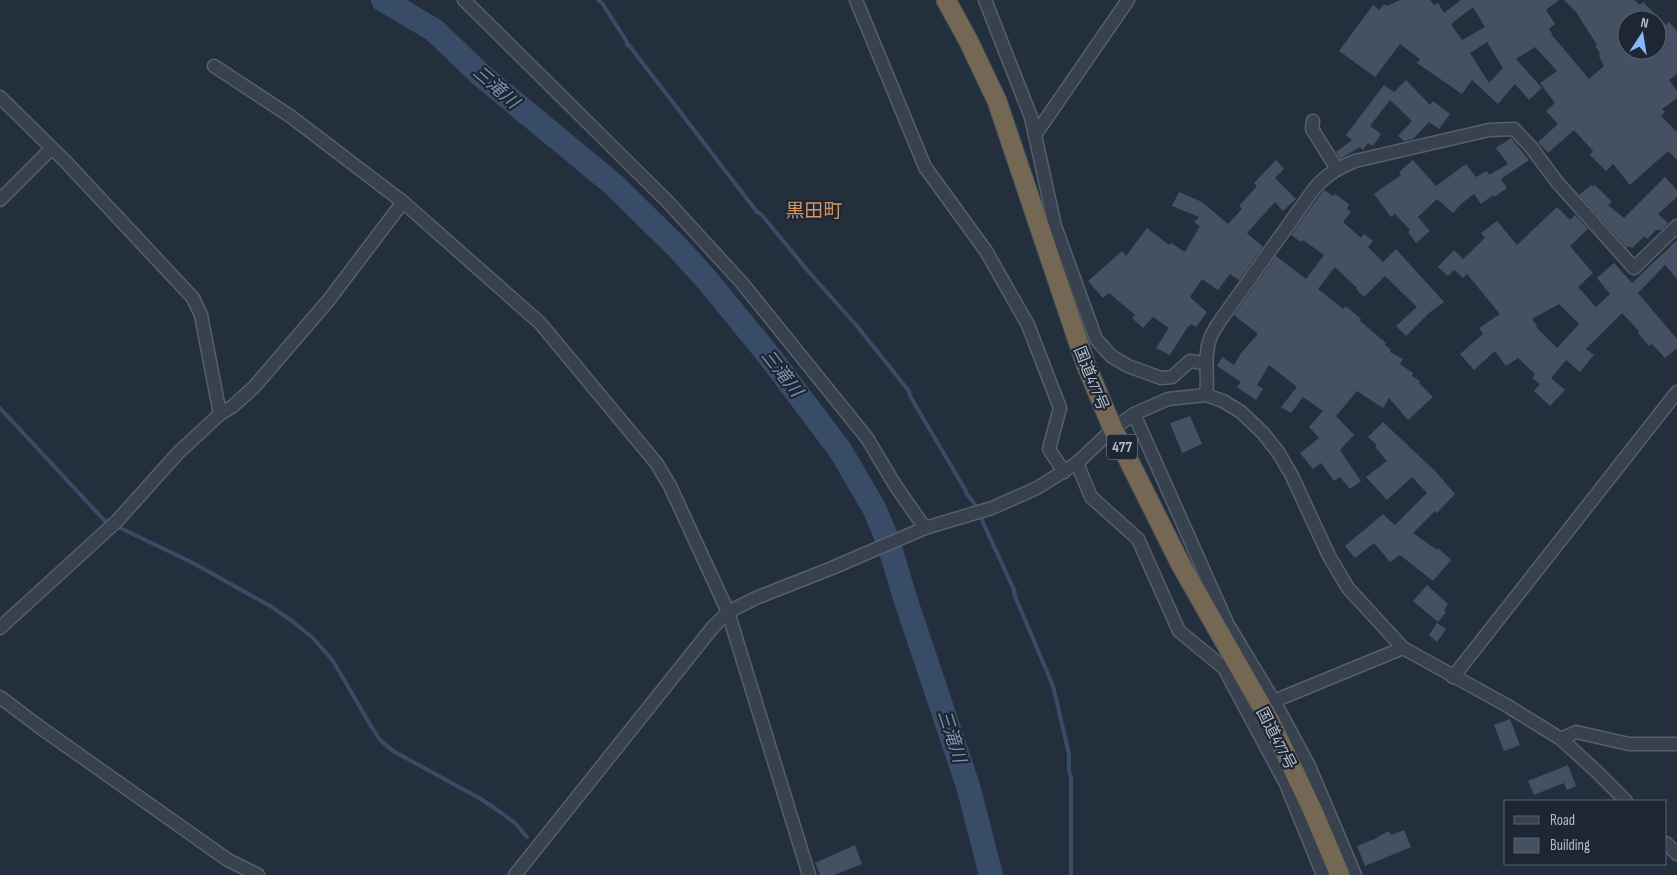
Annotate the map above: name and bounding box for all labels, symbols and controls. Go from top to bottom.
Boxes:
north arrow [1617,10,1667,60]
text: N [1639,14,1650,32]
water label: 三滝川 [468,62,524,114]
district label: 黒田町 [785,200,843,223]
street label: 国道477号 [1069,344,1112,413]
water label: 三滝川 [757,346,808,403]
road number: 477 [1107,434,1137,460]
street label: 国道477号 [1252,704,1299,773]
water label: 三滝川 [933,707,970,767]
legend [1504,800,1667,865]
text: Road [1550,811,1575,830]
text: Building [1550,836,1590,855]

